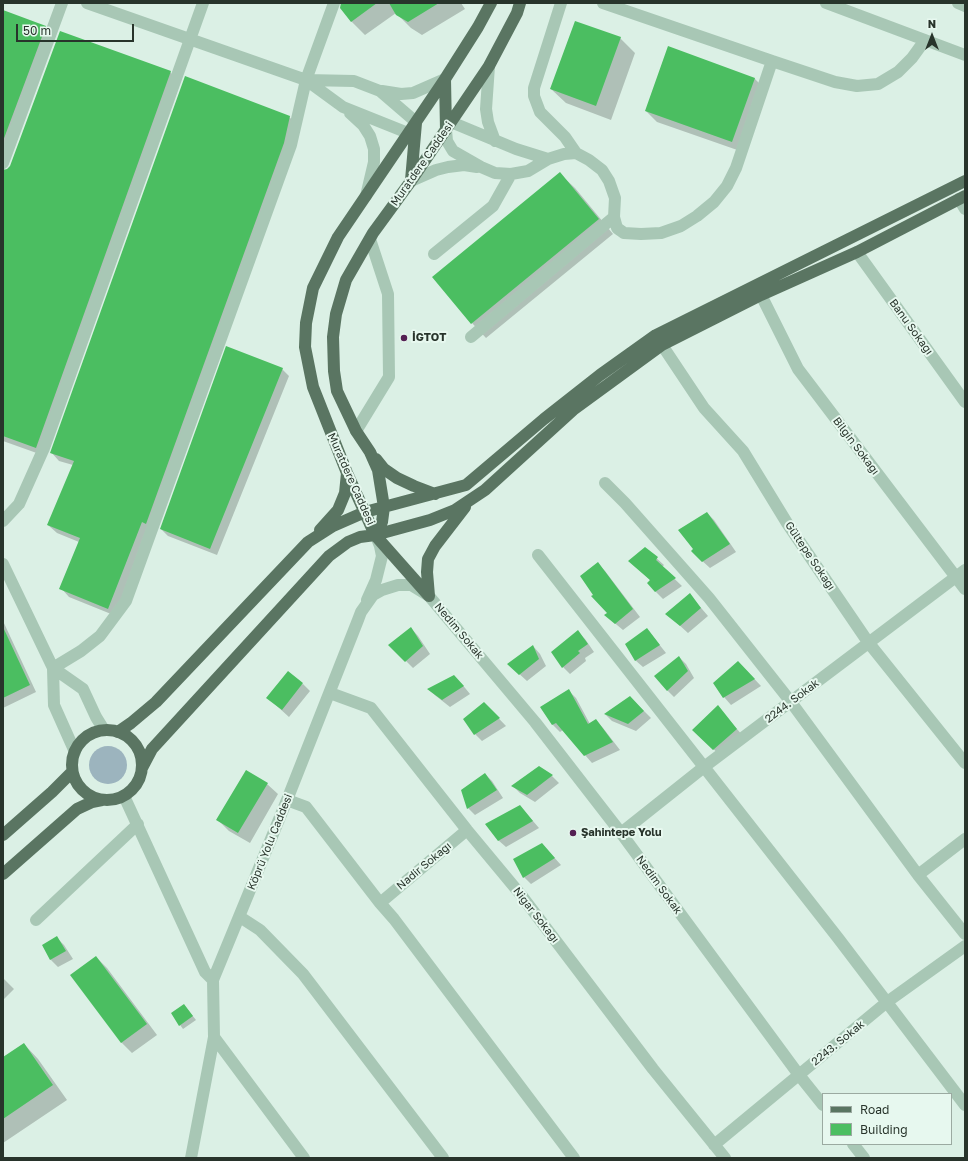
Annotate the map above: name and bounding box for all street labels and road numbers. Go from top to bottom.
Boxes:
street label: Muratdere Caddesi [388,119,456,209]
street label: Banu Sokağı [886,297,936,357]
street label: Bilgin Sokağı [830,415,882,477]
street label: Muratdere Caddesi [325,431,377,527]
street label: Gültepe Sokağı [782,519,838,593]
street label: Nedim Sokak [432,600,486,662]
street label: 2244. Sokak [762,676,822,726]
street label: Köprü Yolu Caddesi [245,792,295,892]
street label: Nadir Sokağı [394,839,454,893]
street label: Nedim Sokak [633,853,685,917]
street label: Nigar Sokağı [510,885,562,945]
street label: 2243. Sokak [809,1018,867,1068]

